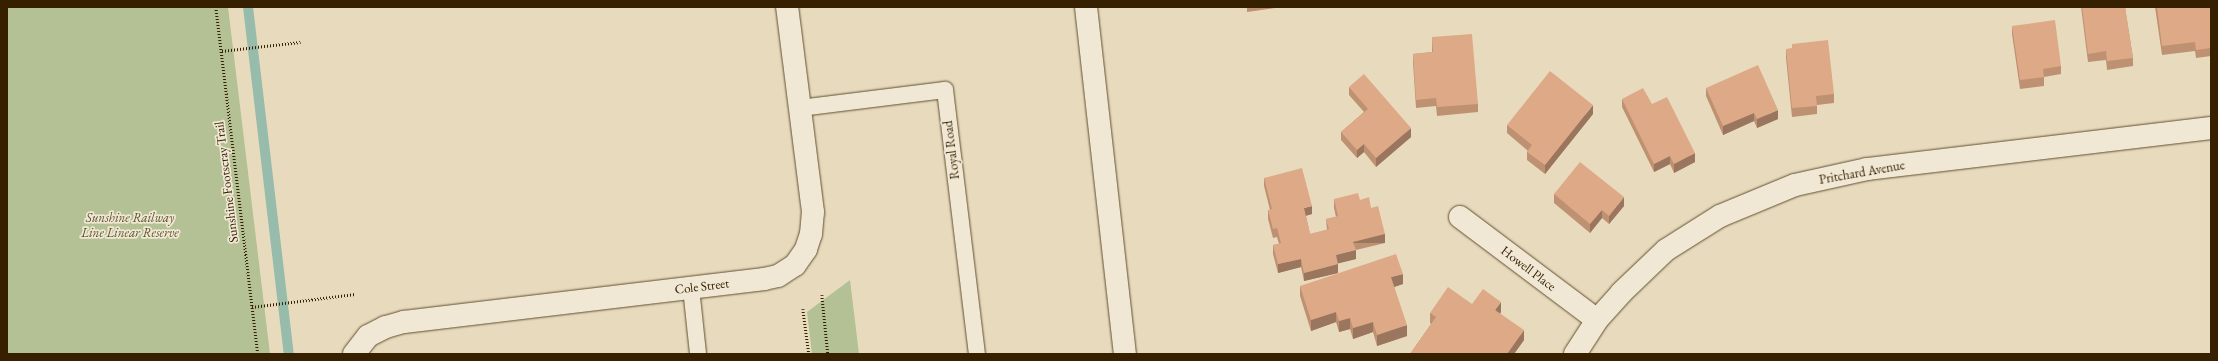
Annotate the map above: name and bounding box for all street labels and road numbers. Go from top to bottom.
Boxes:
street label: Royal Road [941,120,963,180]
street label: Sunshine Footscray Trail [212,121,242,243]
street label: Pritchard Avenue [1818,158,1906,188]
street label: Howell Place [1497,243,1559,295]
street label: Cole Street [674,276,730,298]

